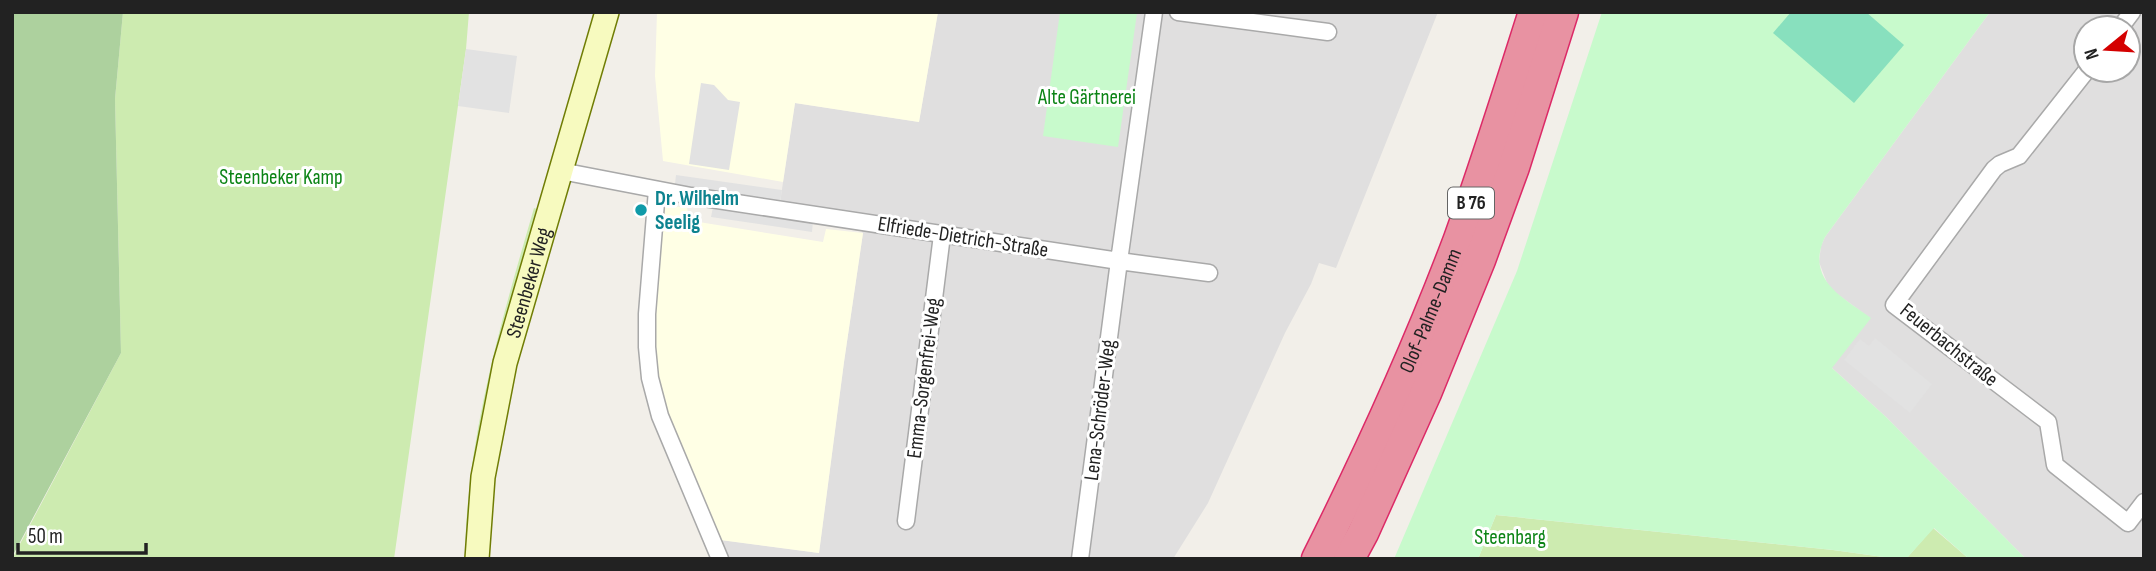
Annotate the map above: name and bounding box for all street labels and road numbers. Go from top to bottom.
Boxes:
road number: B 76 [1448,188,1494,218]
street label: Elfriede-Dietrich-Straße [876,211,1050,263]
street label: Steenbeker Weg [500,224,556,341]
street label: Olof-Palme-Damm [1394,245,1467,377]
street label: Emma-Sorgenfrei-Weg [902,296,946,460]
street label: Feuerbachstraße [1895,298,2003,392]
street label: Lena-Schröder-Weg [1079,338,1121,482]

